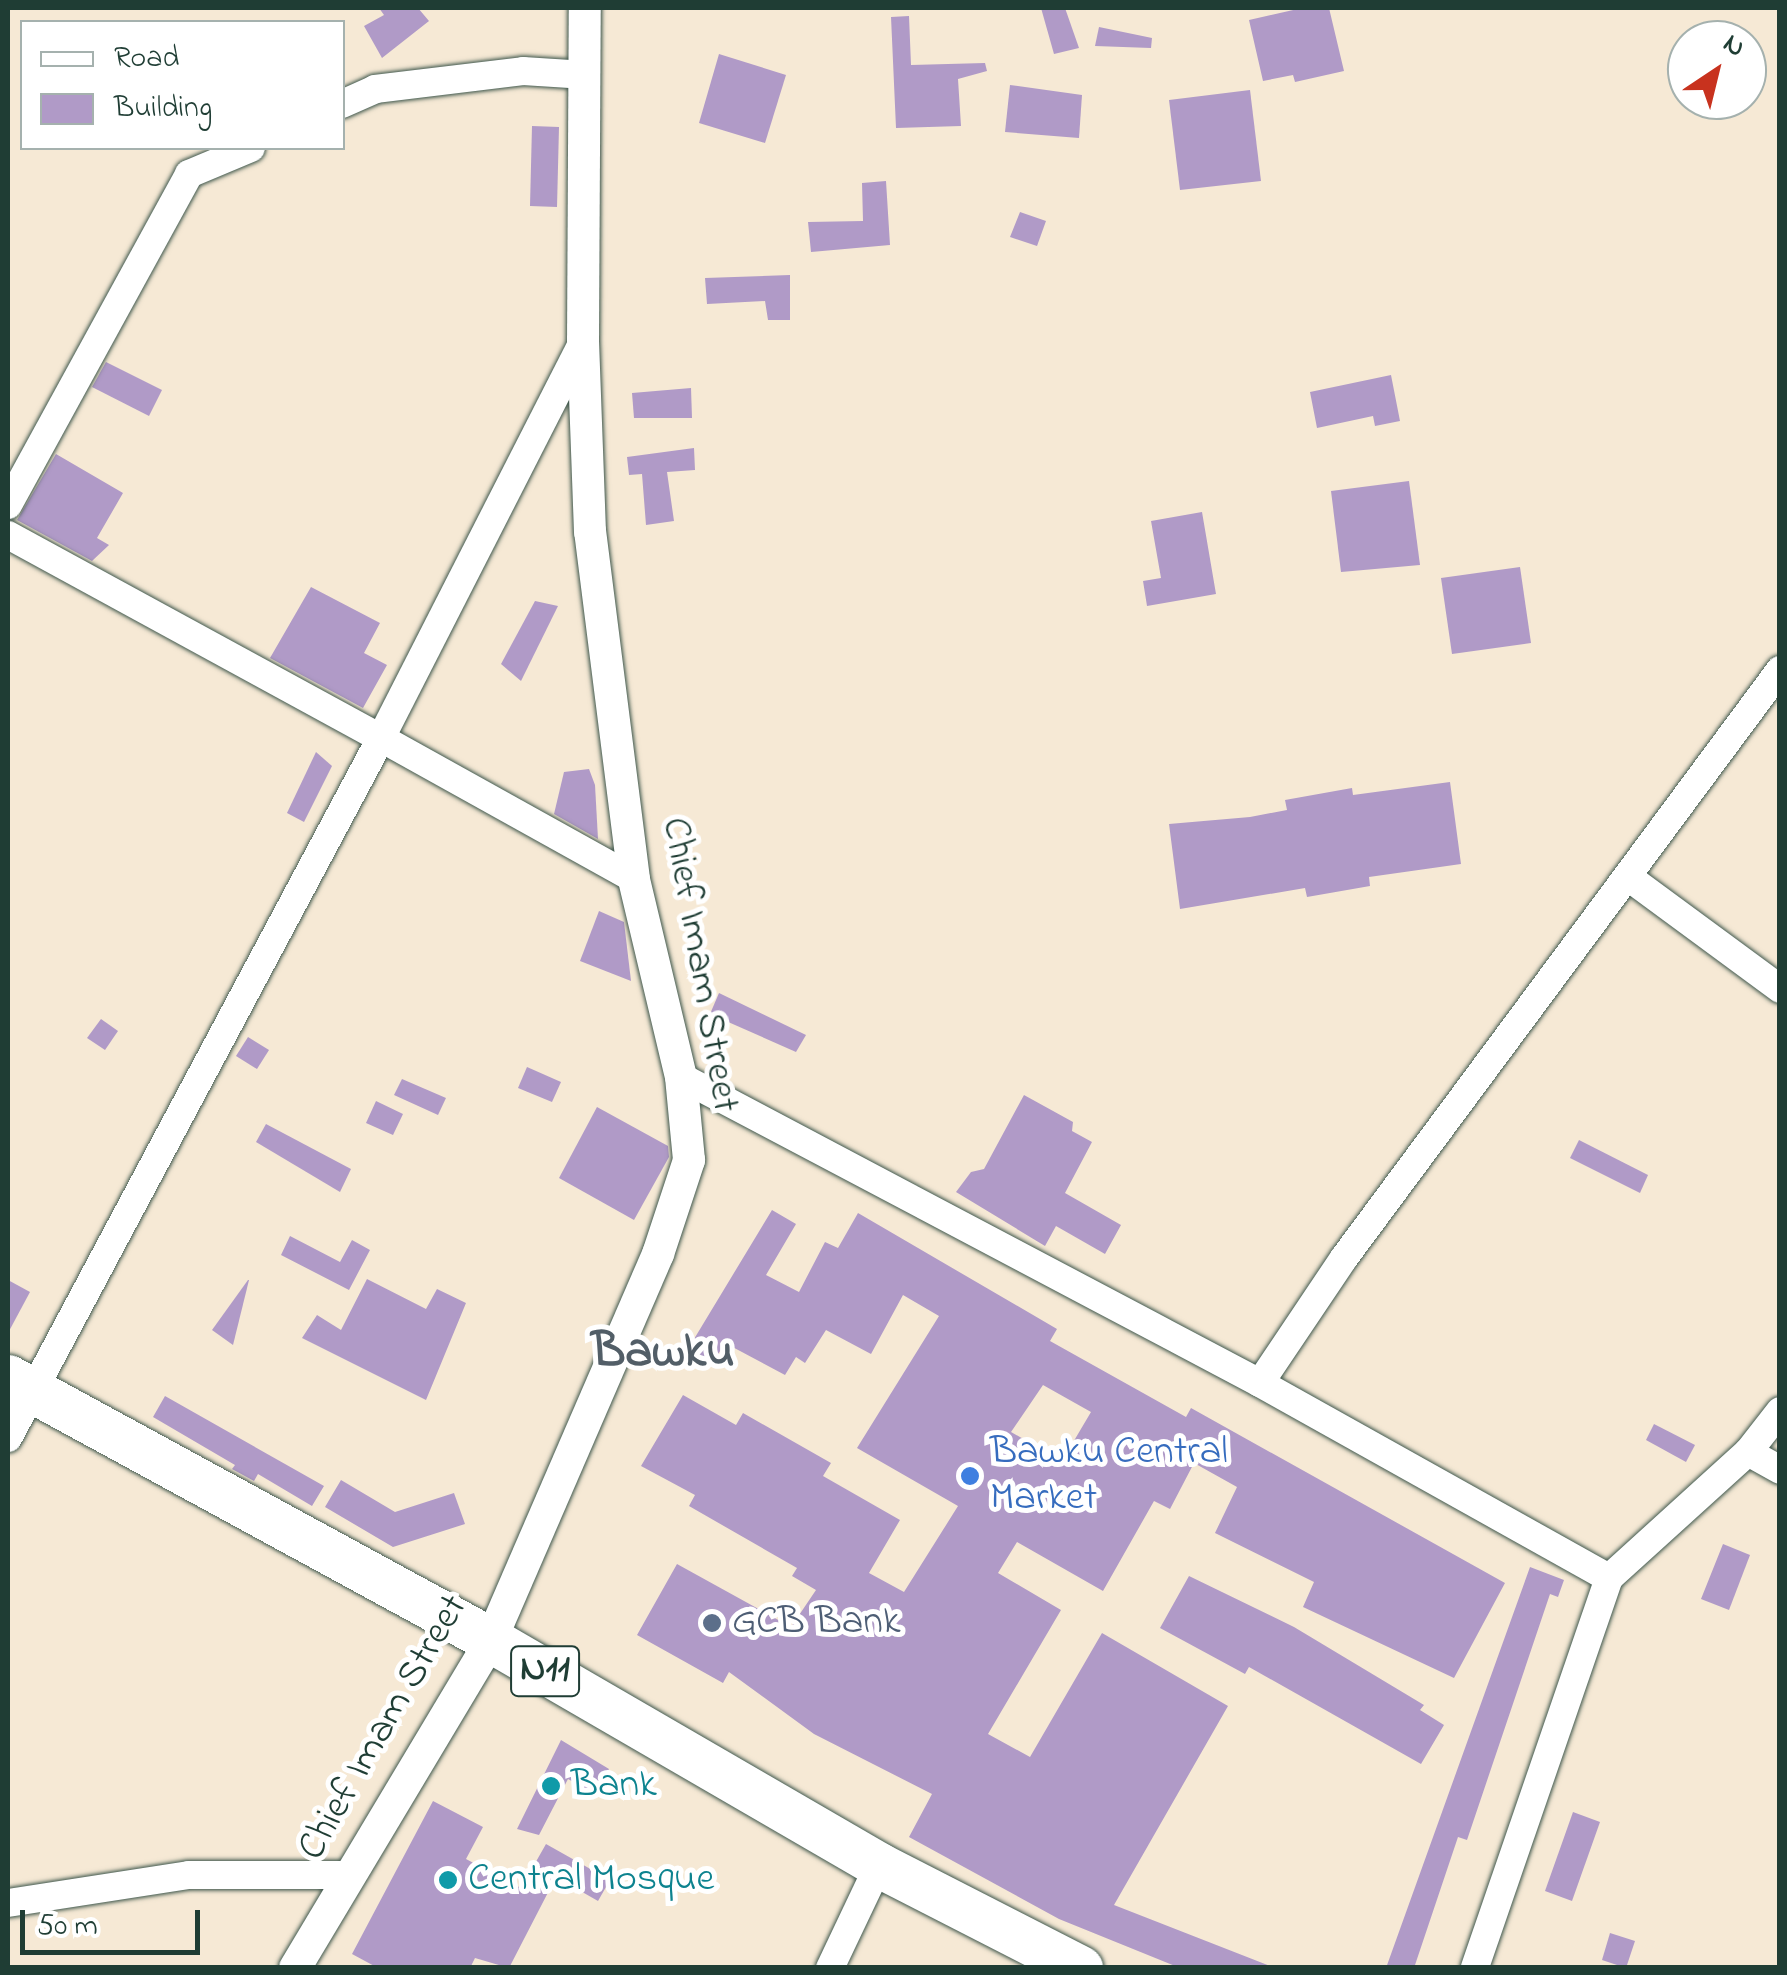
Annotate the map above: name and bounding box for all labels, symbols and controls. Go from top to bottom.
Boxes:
legend [20,20,345,150]
north arrow [1667,20,1767,120]
text: N [1714,24,1753,69]
text: Road [114,37,179,81]
text: Building [114,87,212,131]
street label: Chief Imam Street [649,814,749,1116]
district label: Bawku [592,1323,734,1383]
place label: Bawku Central Market [990,1429,1228,1523]
marker: Bawku Central Market [959,1465,981,1487]
street label: Chief Imam Street [289,1587,479,1869]
place label: GCB Bank [732,1599,901,1647]
marker: GCB Bank [701,1612,723,1634]
road number: N11 [510,1638,580,1704]
place label: Bank [571,1762,657,1810]
marker: Bank [540,1775,562,1797]
place label: Central Mosque [468,1856,715,1904]
marker: Central Mosque [437,1869,459,1891]
scale bar [25,1890,205,1952]
text: 50 m [37,1905,98,1949]

